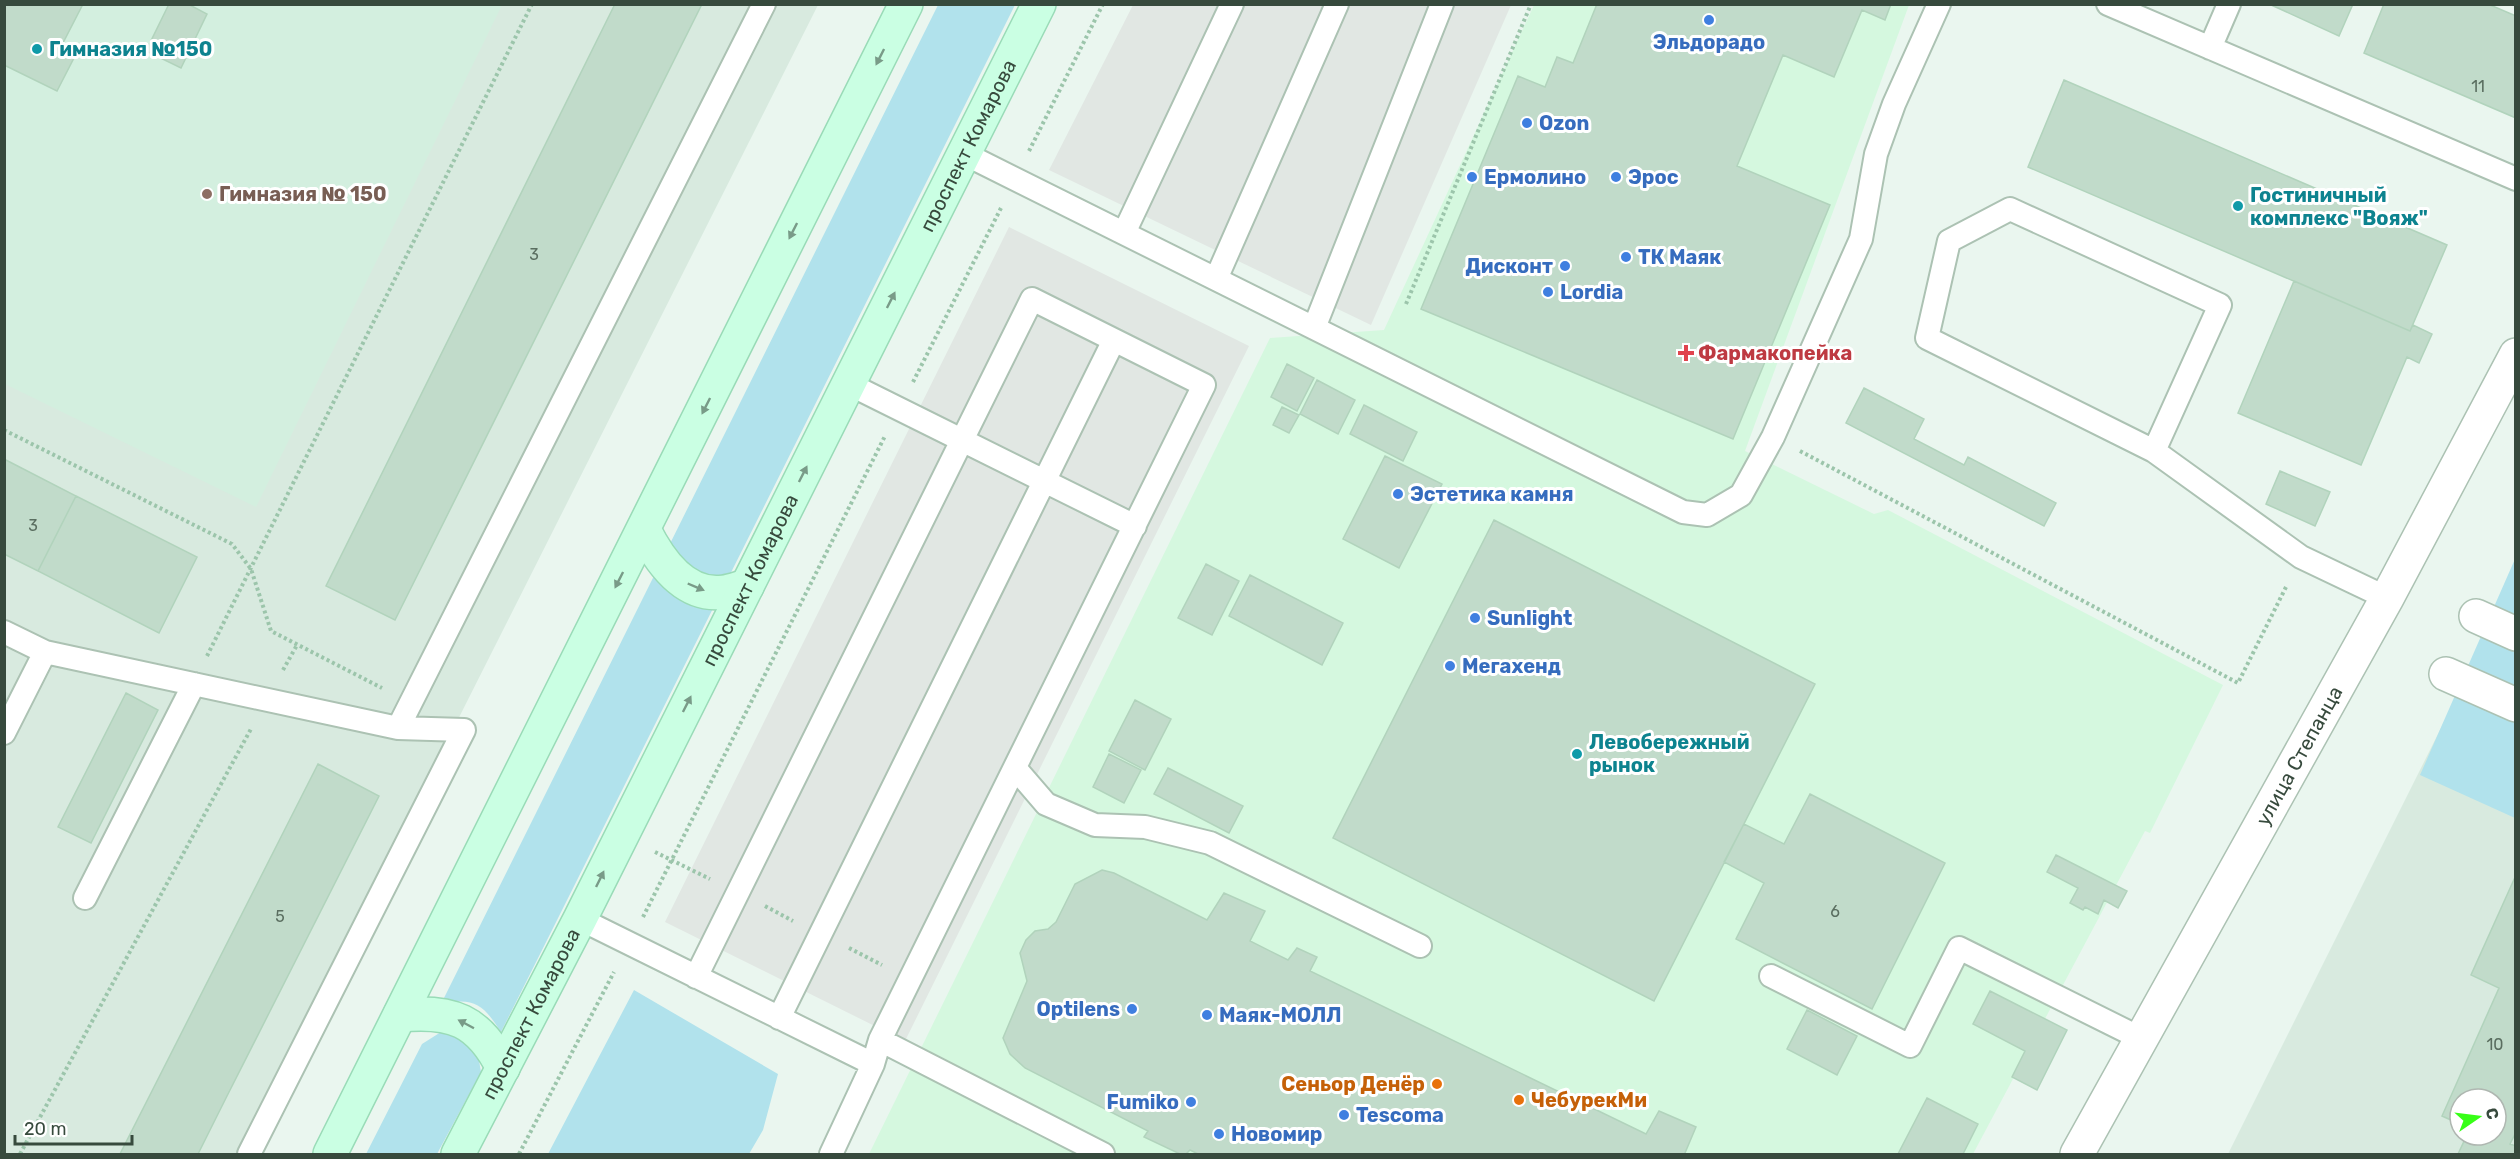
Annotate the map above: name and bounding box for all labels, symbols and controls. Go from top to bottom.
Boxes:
marker: Эльдорадо [1702,13,1716,27]
place label: Эльдорадо [1653,30,1765,54]
place label: Гимназия №150 [49,37,212,61]
marker: Гимназия №150 [30,42,44,56]
one-way arrow [876,48,885,65]
street label: проспект Комарова [915,56,1021,236]
house number: 11 [2471,77,2485,96]
place label: Ozon [1539,111,1589,135]
marker: Ozon [1520,116,1534,130]
place label: Ермолино [1484,165,1586,189]
place label: Эрос [1628,165,1679,189]
marker: Ермолино [1465,170,1479,184]
marker: Эрос [1609,170,1623,184]
place label: Гимназия № 150 [219,182,387,206]
place label: Гостиничный комплекс "Вояж" [2250,183,2428,230]
marker: Гимназия № 150 [200,187,214,201]
marker: Гостиничный комплекс "Вояж" [2231,199,2245,213]
one-way arrow [788,223,798,240]
house number: 3 [529,245,539,264]
place label: ТК Маяк [1638,245,1721,269]
marker: ТК Маяк [1619,250,1633,264]
place label: Дисконт [1465,254,1553,278]
marker: Дисконт [1558,259,1572,273]
place label: Lordia [1560,280,1623,304]
marker: Lordia [1541,285,1555,299]
one-way arrow [887,291,896,308]
place label: Фармакопейка [1698,341,1852,365]
marker: Фармакопейка [1679,346,1693,360]
one-way arrow [701,397,711,414]
one-way arrow [799,465,808,482]
place label: Эстетика камня [1410,482,1574,506]
marker: Эстетика камня [1391,487,1405,501]
street label: проспект Комарова [697,490,803,670]
house number: 3 [28,516,38,535]
one-way arrow [614,571,624,589]
one-way arrow [687,582,704,591]
place label: Sunlight [1487,606,1572,630]
marker: Sunlight [1468,611,1482,625]
place label: Мегахенд [1462,654,1561,678]
marker: Мегахенд [1443,659,1457,673]
street label: улица Степанца [2251,682,2347,830]
one-way arrow [683,696,692,713]
place label: Левобережный рынок [1589,730,1749,777]
marker: Левобережный рынок [1570,747,1584,761]
one-way arrow [596,870,605,887]
house number: 6 [1830,902,1840,921]
house number: 5 [275,907,285,926]
street label: проспект Комарова [477,924,585,1103]
place label: Optilens [1037,997,1120,1021]
marker: Optilens [1125,1002,1139,1016]
place label: Маяк-МОЛЛ [1219,1003,1342,1027]
marker: Маяк-МОЛЛ [1200,1008,1214,1022]
one-way arrow [457,1019,474,1029]
house number: 10 [2486,1035,2504,1054]
place label: Сеньор Денёр [1281,1072,1425,1096]
marker: Сеньор Денёр [1430,1077,1444,1091]
north arrow [2448,1087,2508,1147]
place label: ЧебурекМи [1531,1088,1647,1112]
place label: Fumiko [1106,1090,1179,1114]
marker: ЧебурекМи [1512,1093,1526,1107]
marker: Fumiko [1184,1095,1198,1109]
place label: Tescoma [1356,1103,1444,1127]
text: С [2481,1106,2503,1121]
scale bar [15,1108,132,1146]
marker: Tescoma [1337,1108,1351,1122]
text: 20 m [24,1118,66,1140]
place label: Новомир [1231,1122,1322,1146]
marker: Новомир [1212,1127,1226,1141]

